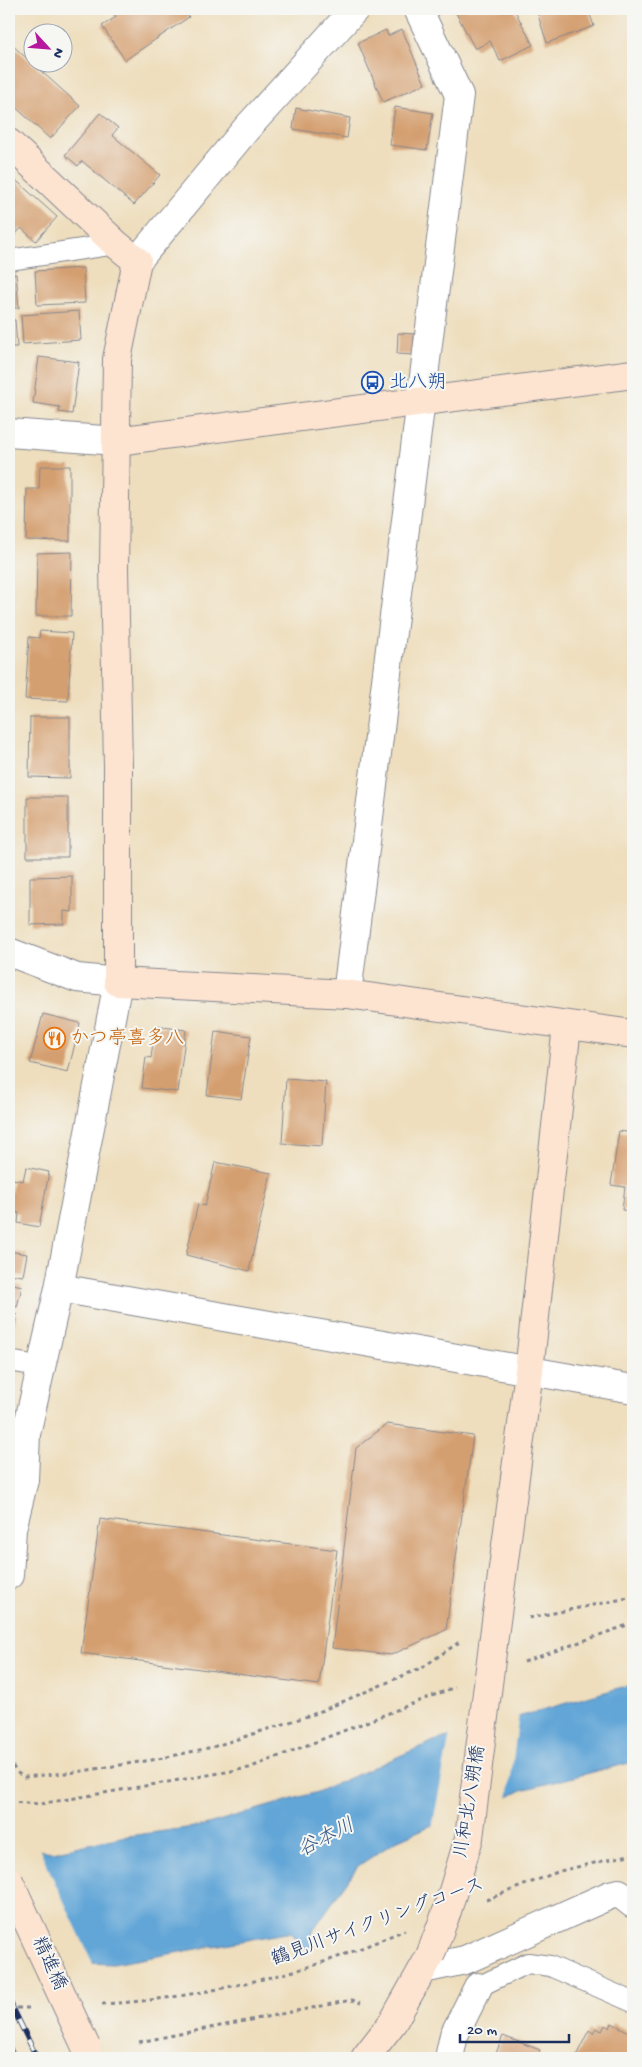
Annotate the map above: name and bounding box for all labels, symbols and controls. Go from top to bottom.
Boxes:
north arrow [22,22,72,72]
text: N [48,45,67,60]
bus stop icon: 北八朔 [361,371,385,395]
place label: 北八朔 [389,372,446,395]
restaurant icon: かつ亭喜多八 [42,1027,66,1051]
place label: かつ亭喜多八 [70,1027,184,1051]
street label: 川和北八朔橋 [451,1744,491,1860]
water label: 谷本川 [294,1813,359,1863]
street label: 鶴見川サイクリングコース [268,1873,488,1972]
street label: 精進橋 [26,1933,71,1995]
scale bar [460,2012,568,2044]
text: 20 m [467,2022,497,2040]

